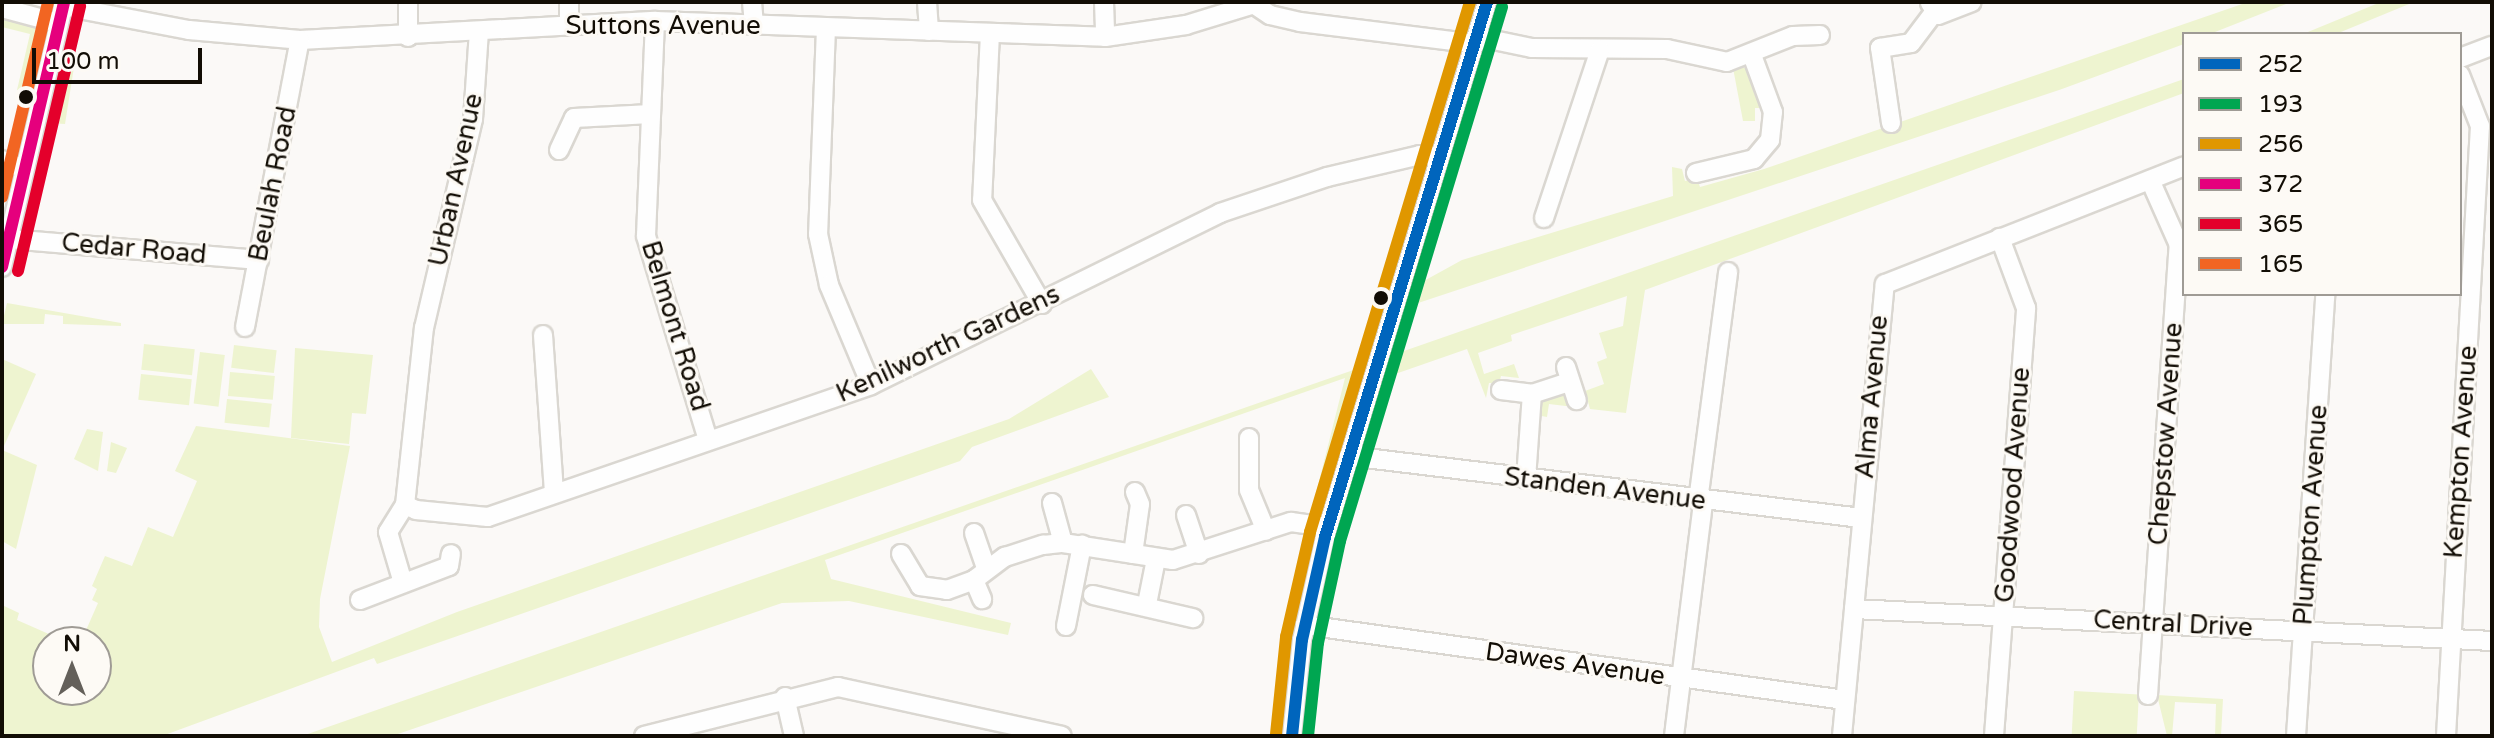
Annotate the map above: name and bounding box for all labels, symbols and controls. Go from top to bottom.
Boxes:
street label: Suttons Avenue [565,10,761,42]
scale bar [36,32,206,82]
legend [2182,32,2462,296]
text: 100 m [46,47,120,76]
text: 252 [2258,50,2303,79]
unlabelled marker [18,89,34,105]
text: 193 [2258,90,2303,119]
street label: Urban Avenue [422,91,490,269]
street label: Beulah Road [243,104,303,264]
text: 256 [2258,130,2303,159]
text: 372 [2258,170,2303,199]
text: 365 [2258,210,2303,239]
street label: Cedar Road [60,227,208,271]
street label: Belmont Road [634,237,716,415]
text: 165 [2258,250,2303,279]
street label: Kenilworth Gardens [831,279,1065,409]
unlabelled marker [1373,290,1389,306]
street label: Alma Avenue [1849,314,1895,480]
street label: Chepstow Avenue [2143,322,2189,546]
street label: Kempton Avenue [2438,344,2484,560]
street label: Goodwood Avenue [1989,366,2037,604]
street label: Plumpton Avenue [2288,404,2334,626]
street label: Standen Avenue [1503,461,1707,517]
street label: Central Drive [2092,604,2254,644]
north arrow [32,626,112,706]
text: N [63,631,81,657]
street label: Dawes Avenue [1483,636,1667,692]

